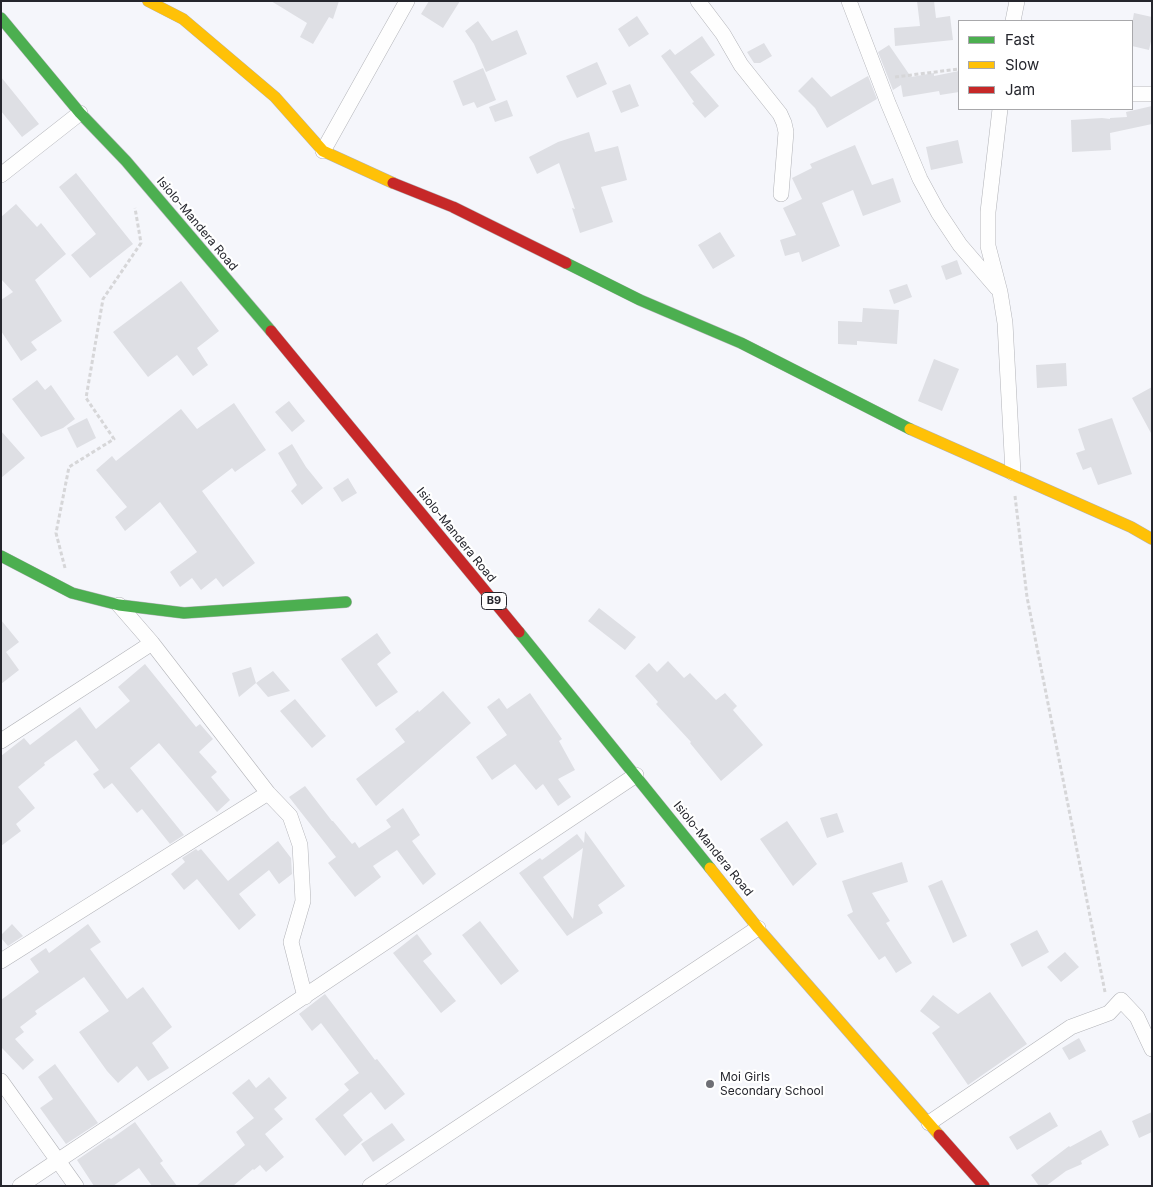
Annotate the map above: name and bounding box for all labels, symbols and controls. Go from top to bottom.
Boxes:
legend [958,20,1133,110]
text: Fast [1005,30,1035,49]
text: Slow [1005,55,1039,74]
text: Jam [1005,80,1035,99]
street label: Isiolo-Mandera Road [154,174,240,274]
street label: Isiolo-Mandera Road [413,485,499,585]
road number: B9 [482,592,506,610]
street label: Isiolo-Mandera Road [670,799,756,899]
place label: Moi Girls Secondary School [720,1070,824,1098]
marker: Moi Girls Secondary School [704,1078,716,1090]

